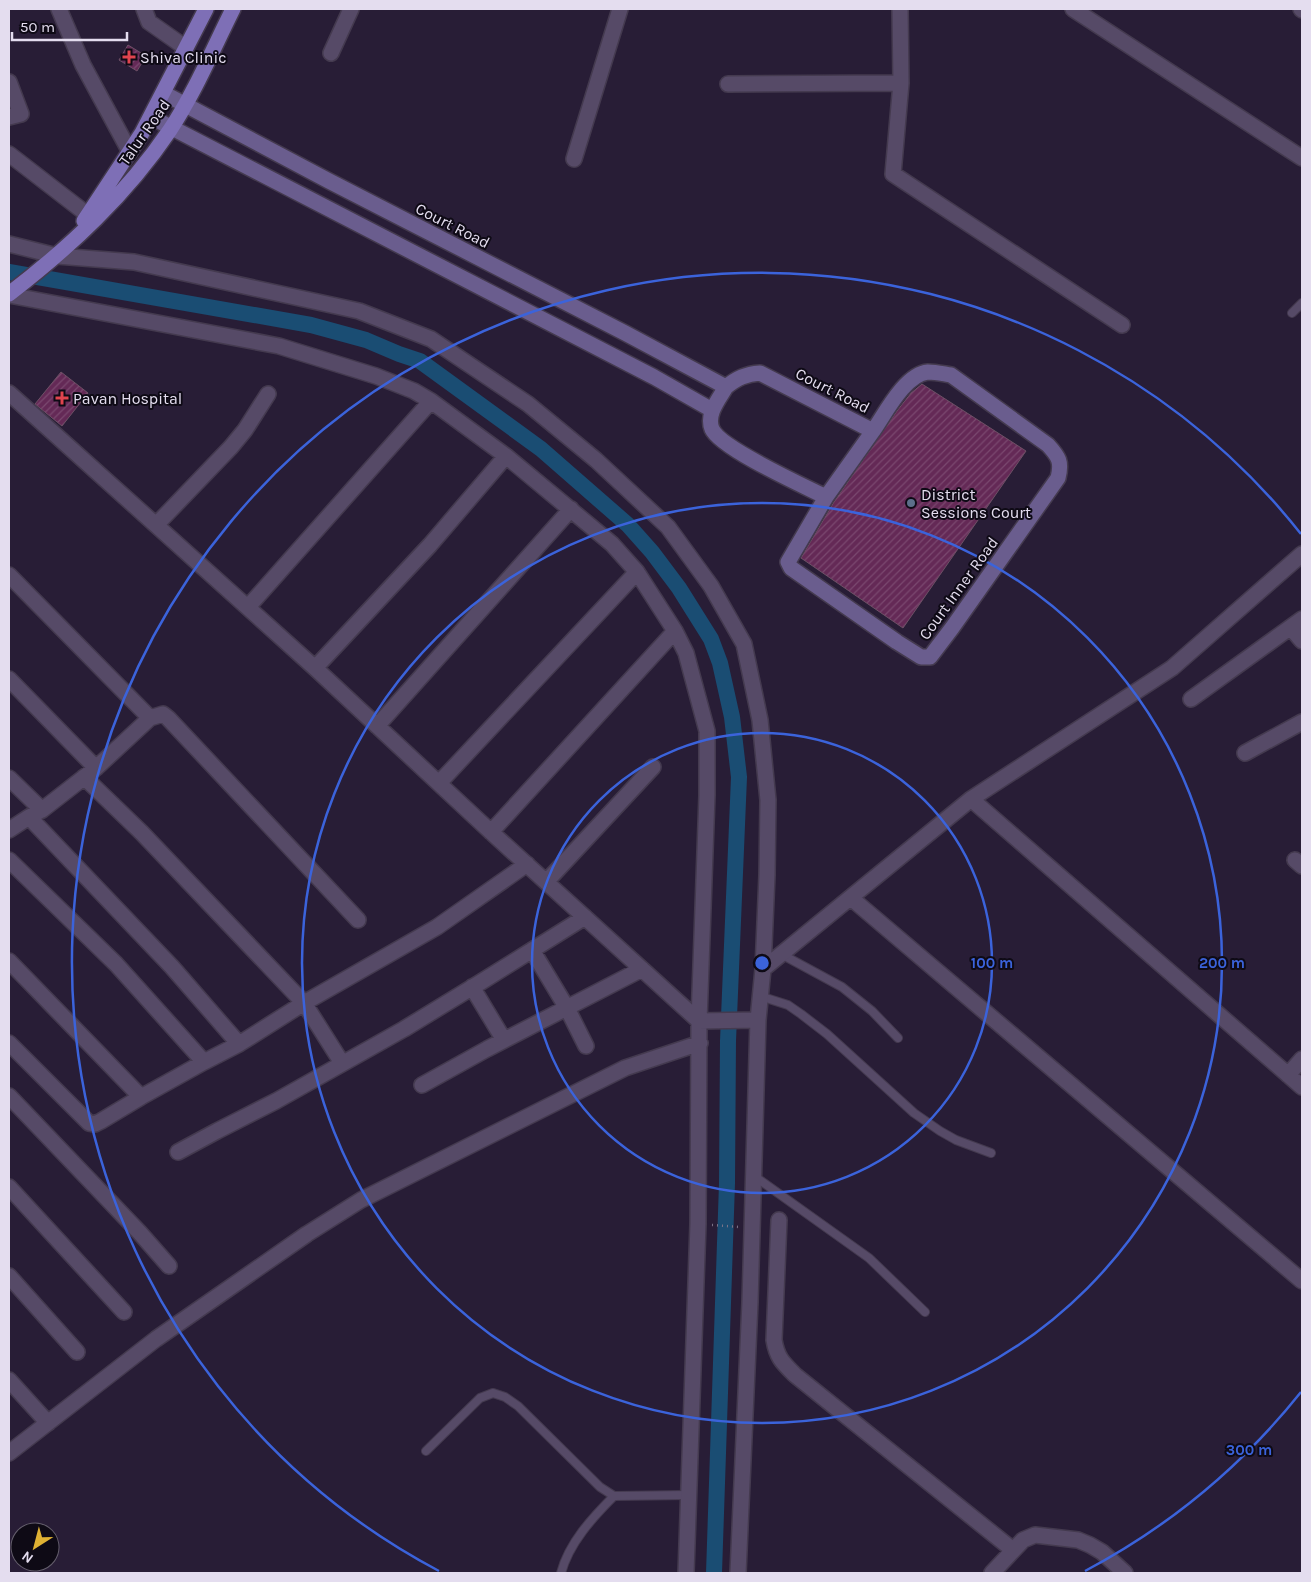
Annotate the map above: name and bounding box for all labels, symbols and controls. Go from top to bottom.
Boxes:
scale bar [12,10,128,42]
text: 50 m [20,18,55,36]
place label: Shiva Clinic [140,48,226,67]
marker: Shiva Clinic [122,50,136,64]
street label: Talur Road [115,96,174,169]
street label: Court Road [413,199,493,252]
street label: Court Road [793,364,873,417]
place label: Pavan Hospital [73,389,182,408]
marker: Pavan Hospital [55,391,69,405]
place label: District Sessions Court [921,485,1031,522]
marker: District Sessions Court [905,497,917,509]
street label: Court Inner Road [915,533,1002,643]
centre of rings [753,954,771,972]
text: 100 m [971,954,1013,972]
text: 200 m [1199,954,1245,972]
text: 300 m [1226,1441,1272,1459]
north arrow [10,1522,60,1572]
text: N [19,1547,37,1567]

